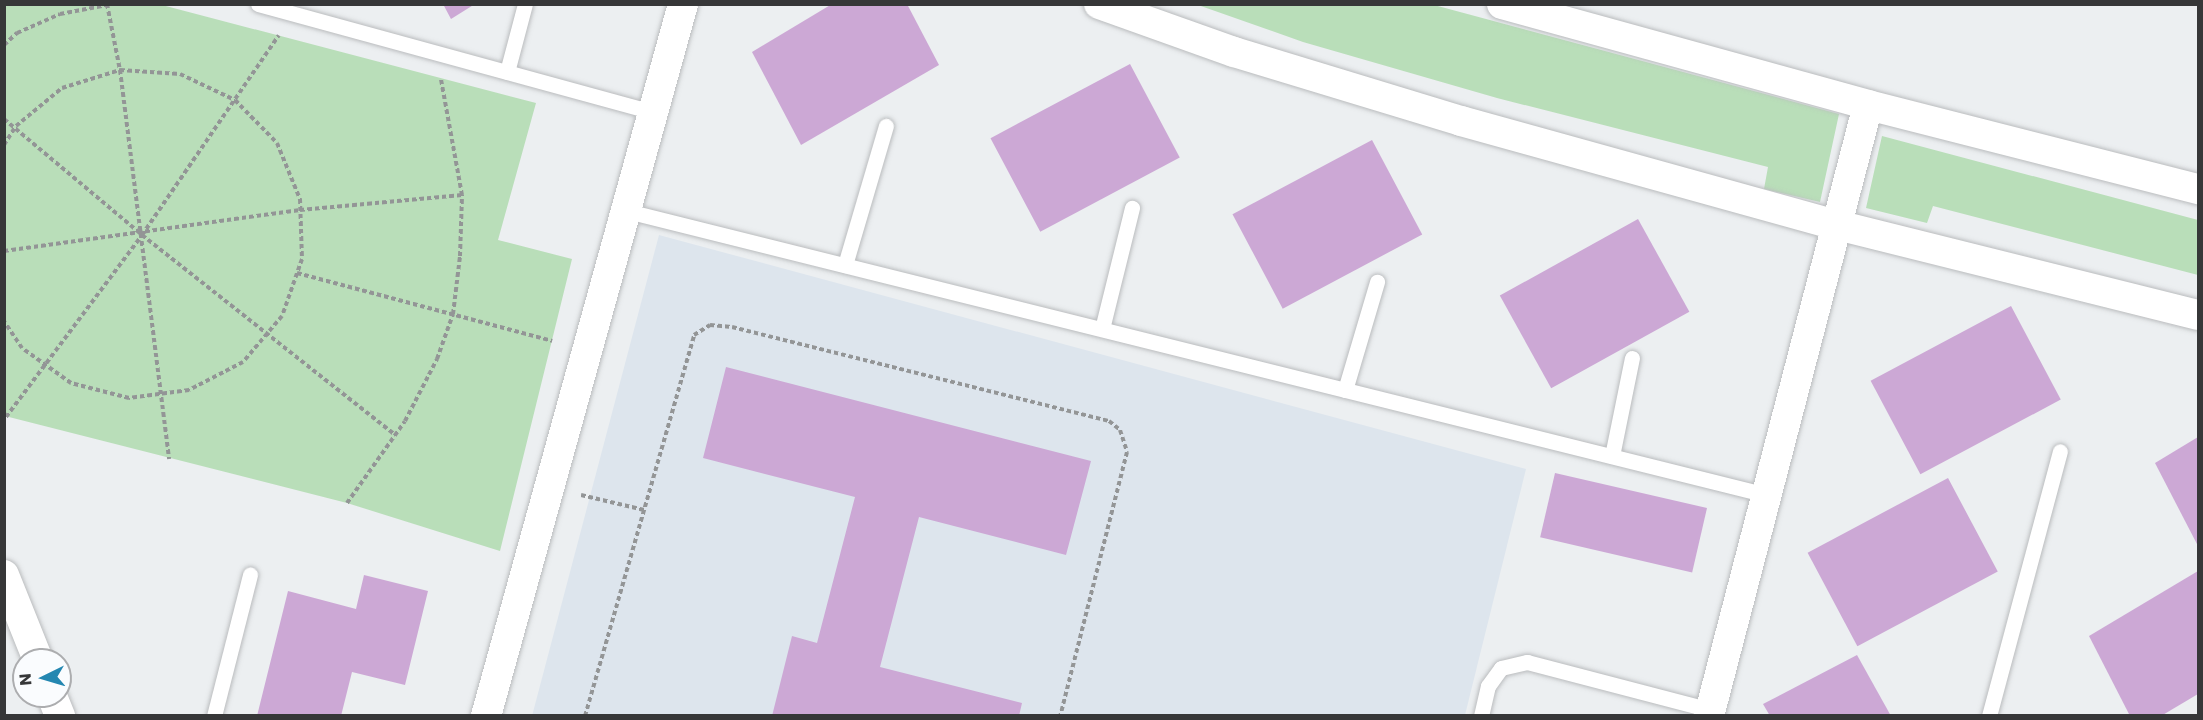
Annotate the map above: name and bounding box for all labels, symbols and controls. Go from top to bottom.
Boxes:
north arrow [12,648,72,708]
text: N [14,672,38,686]

